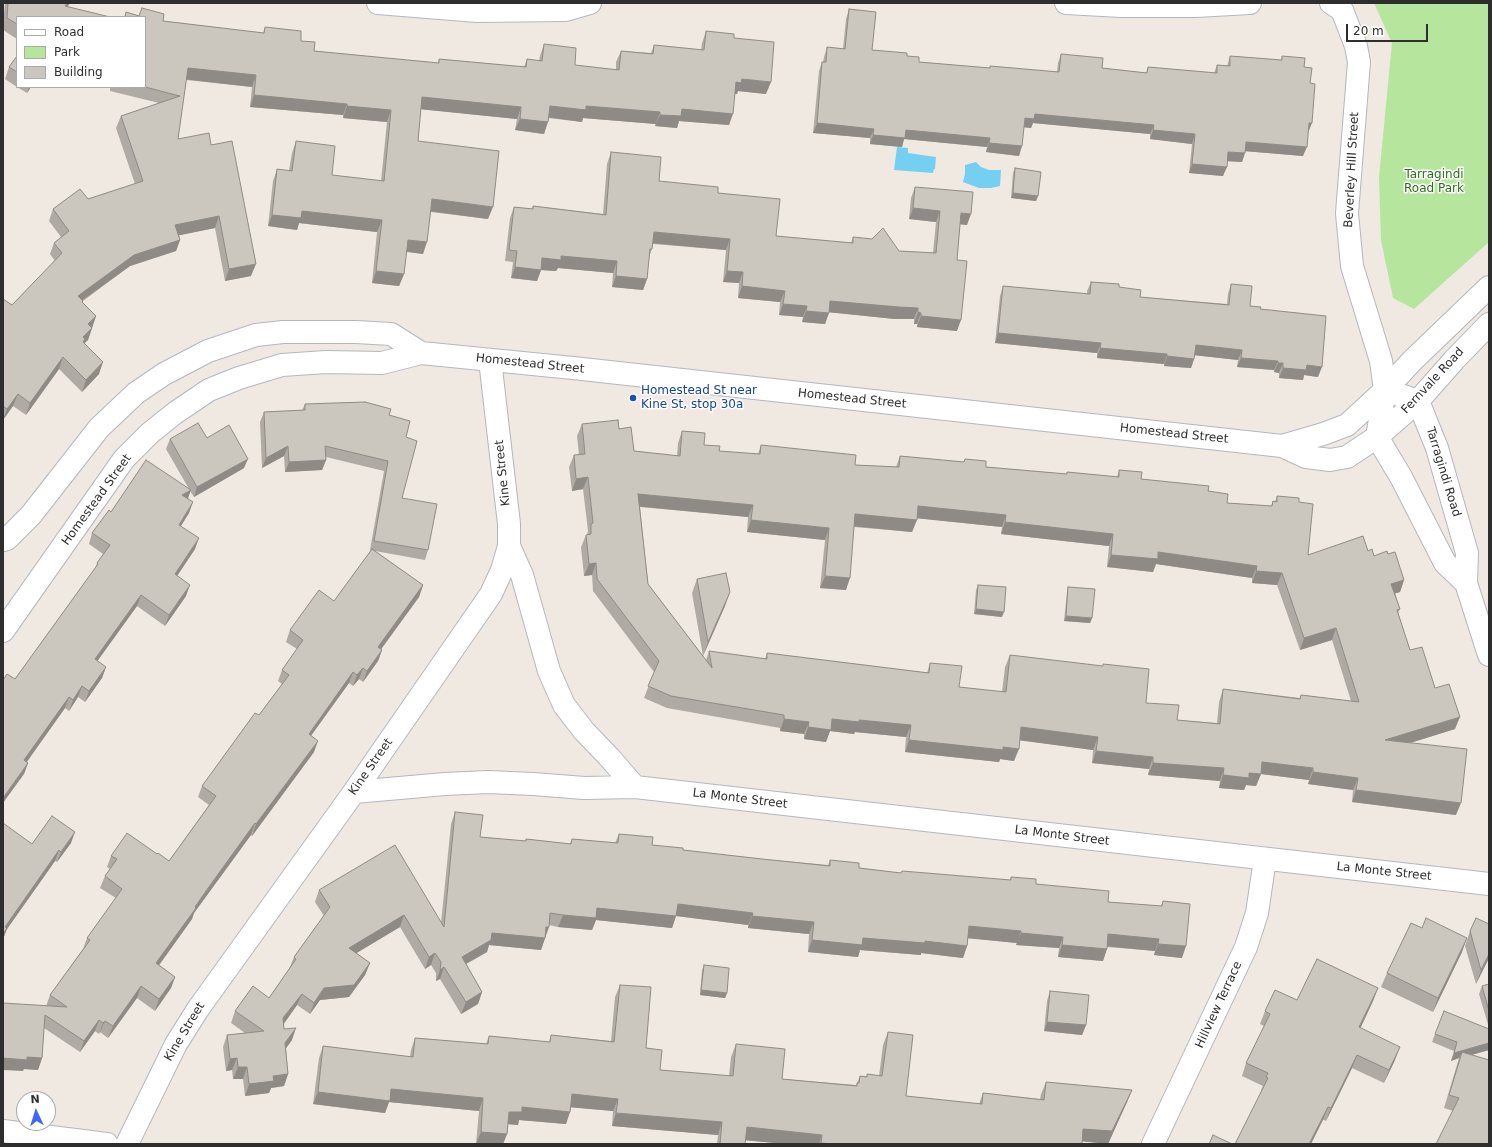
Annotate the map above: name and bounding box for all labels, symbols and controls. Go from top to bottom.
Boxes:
legend [16,16,146,88]
scale bar [1348,16,1430,42]
text: 20 m [1353,24,1384,38]
text: Road [54,25,84,39]
text: Park [54,45,80,59]
text: Building [54,65,103,79]
street label: Beverley Hill Street [1342,112,1362,228]
park label: Tarragindi Road Park [1404,168,1464,196]
street label: Fernvale Road [1399,345,1467,417]
street label: Homestead Street [475,351,585,377]
place label: Homestead St near Kine St, stop 30a [641,384,757,412]
street label: Homestead Street [797,386,907,412]
marker: Homestead St near Kine St, stop 30a [628,393,638,403]
street label: Homestead Street [1119,421,1229,447]
street label: Tarragindi Road [1422,425,1464,519]
street label: Kine Street [492,439,514,507]
street label: Homestead Street [59,452,135,548]
street label: Kine Street [346,736,396,798]
street label: La Monte Street [692,786,788,812]
street label: La Monte Street [1014,823,1110,849]
street label: La Monte Street [1336,860,1432,884]
street label: Hillview Terrace [1193,959,1245,1051]
street label: Kine Street [162,1000,208,1064]
north arrow [16,1091,56,1131]
text: N [30,1093,40,1106]

